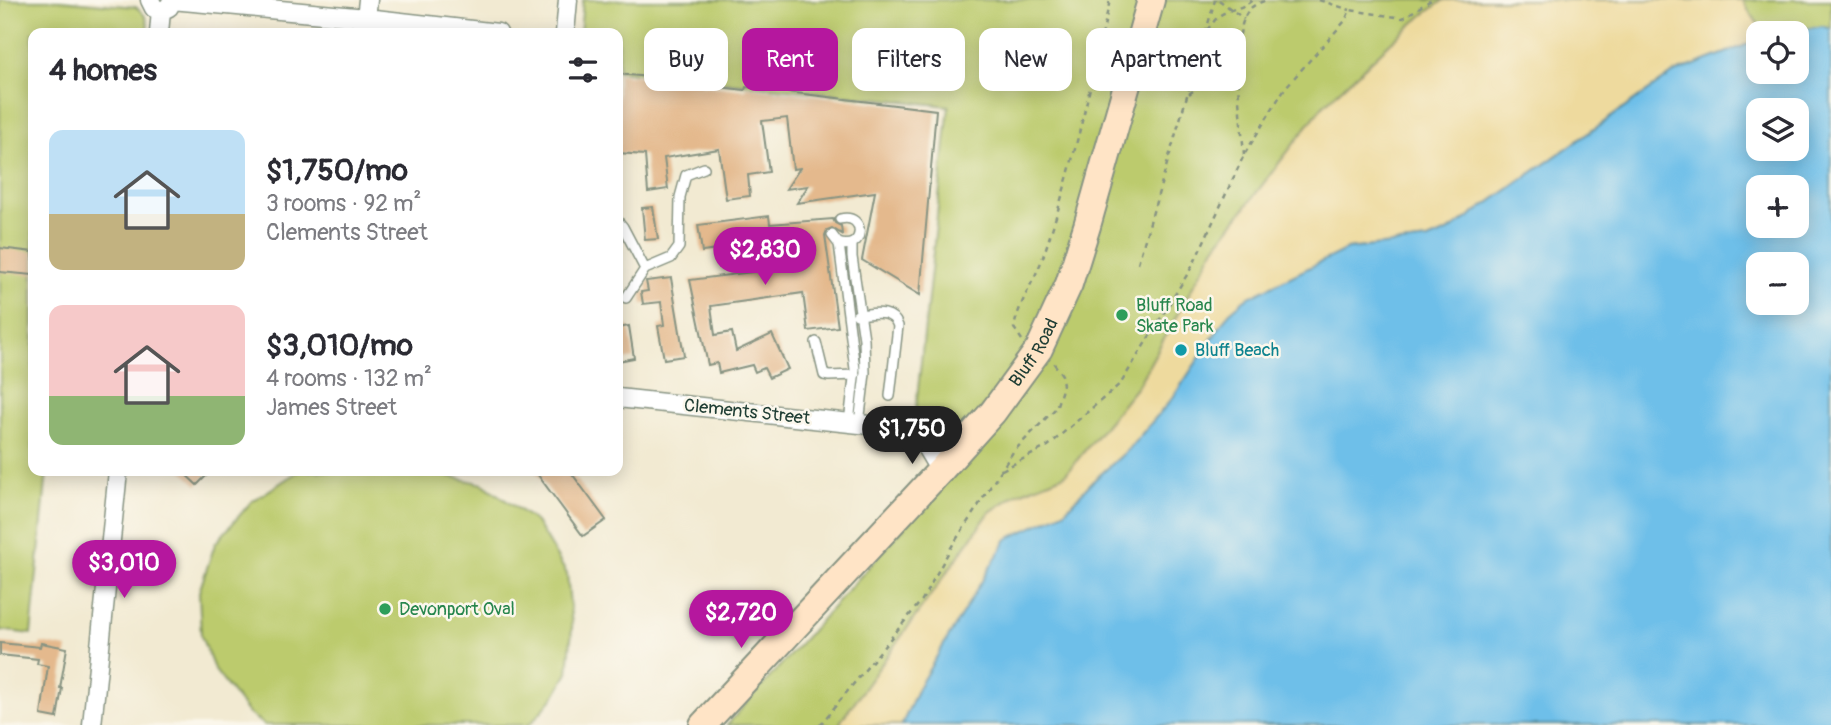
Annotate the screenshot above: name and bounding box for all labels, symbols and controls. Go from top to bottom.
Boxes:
map controls [1746,21,1809,315]
button: locate [1746,21,1809,84]
chip: Buy [644,28,728,91]
chip: Rent [742,28,838,91]
chip: Filters [852,28,965,91]
chip: New [979,28,1072,91]
chip: Apartment [1086,28,1246,91]
icon: filters [564,51,602,89]
text: 4 homes [49,52,157,89]
button: layers [1746,98,1809,161]
text: $1,750/mo [266,152,408,189]
icon: home [105,158,189,242]
button: + [1746,175,1809,238]
text: 3 rooms · 92 m² [266,189,421,218]
text: Clements Street [266,218,428,247]
pin: $2,830 [708,228,822,287]
text: $2,830 [729,235,801,264]
button: − [1746,252,1809,315]
place label: Bluff Road Skate Park [1136,294,1214,338]
marker: Bluff Road Skate Park [1114,307,1130,323]
street label: Bluff Road [1004,315,1063,391]
text: $3,010/mo [266,327,413,364]
icon: home [105,333,189,417]
place label: Bluff Beach [1195,339,1279,362]
marker: Bluff Beach [1173,342,1189,358]
text: 4 rooms · 132 m² [266,364,432,393]
text: James Street [266,393,397,422]
street label: Clements Street [683,394,812,430]
pin: $1,750 [855,406,969,466]
text: $1,750 [878,414,946,443]
pin: $3,010 [67,540,181,600]
text: $3,010 [88,548,160,577]
pin: $2,720 [684,590,798,650]
place label: Devonport Oval [399,598,515,621]
text: $2,720 [705,598,777,627]
marker: Devonport Oval [377,601,393,617]

